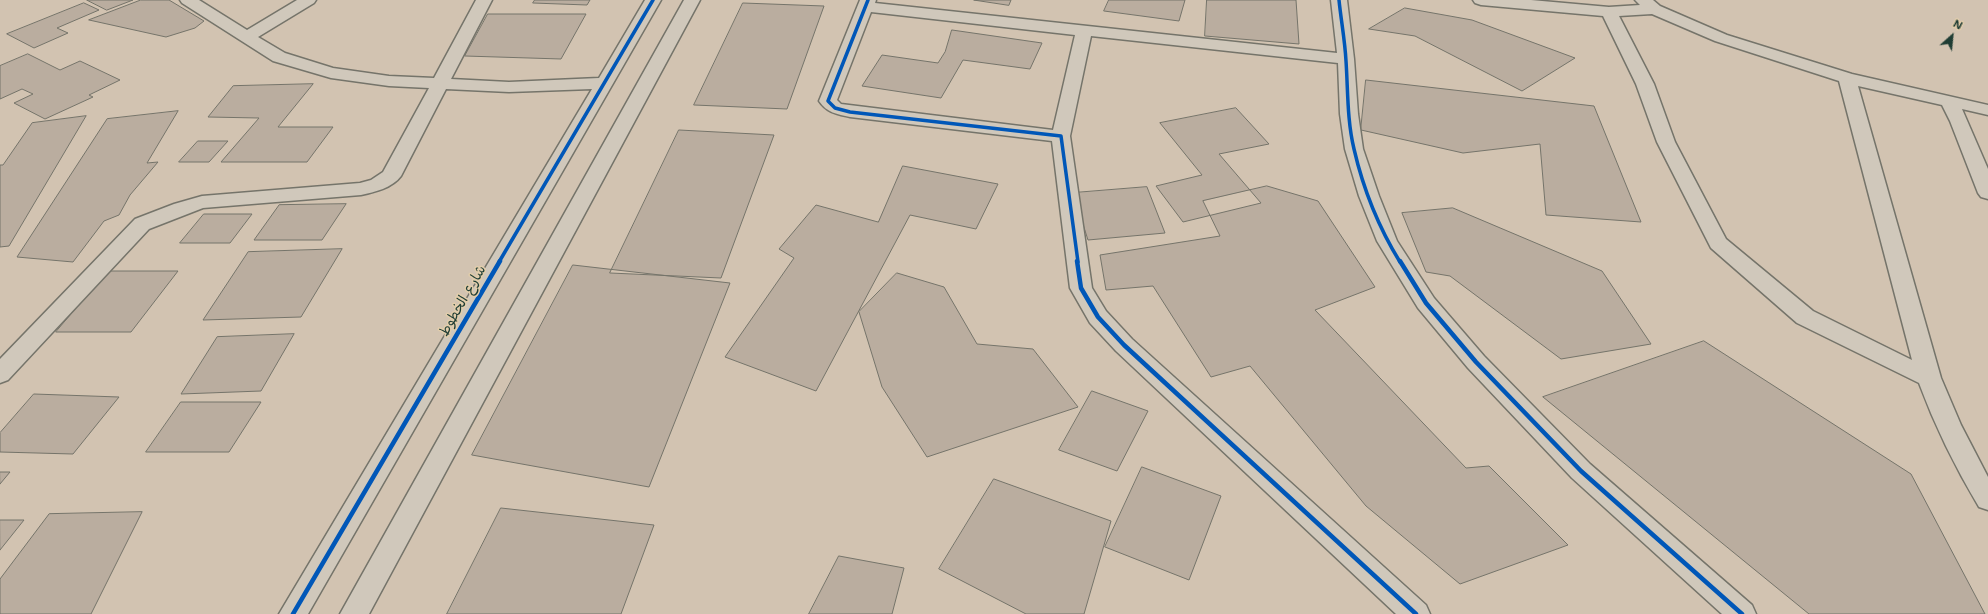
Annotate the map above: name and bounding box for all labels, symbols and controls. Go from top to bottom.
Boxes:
north arrow [1932,16,1972,56]
text: N [1950,16,1965,34]
street label: شارع الخطوط [436,263,490,339]

